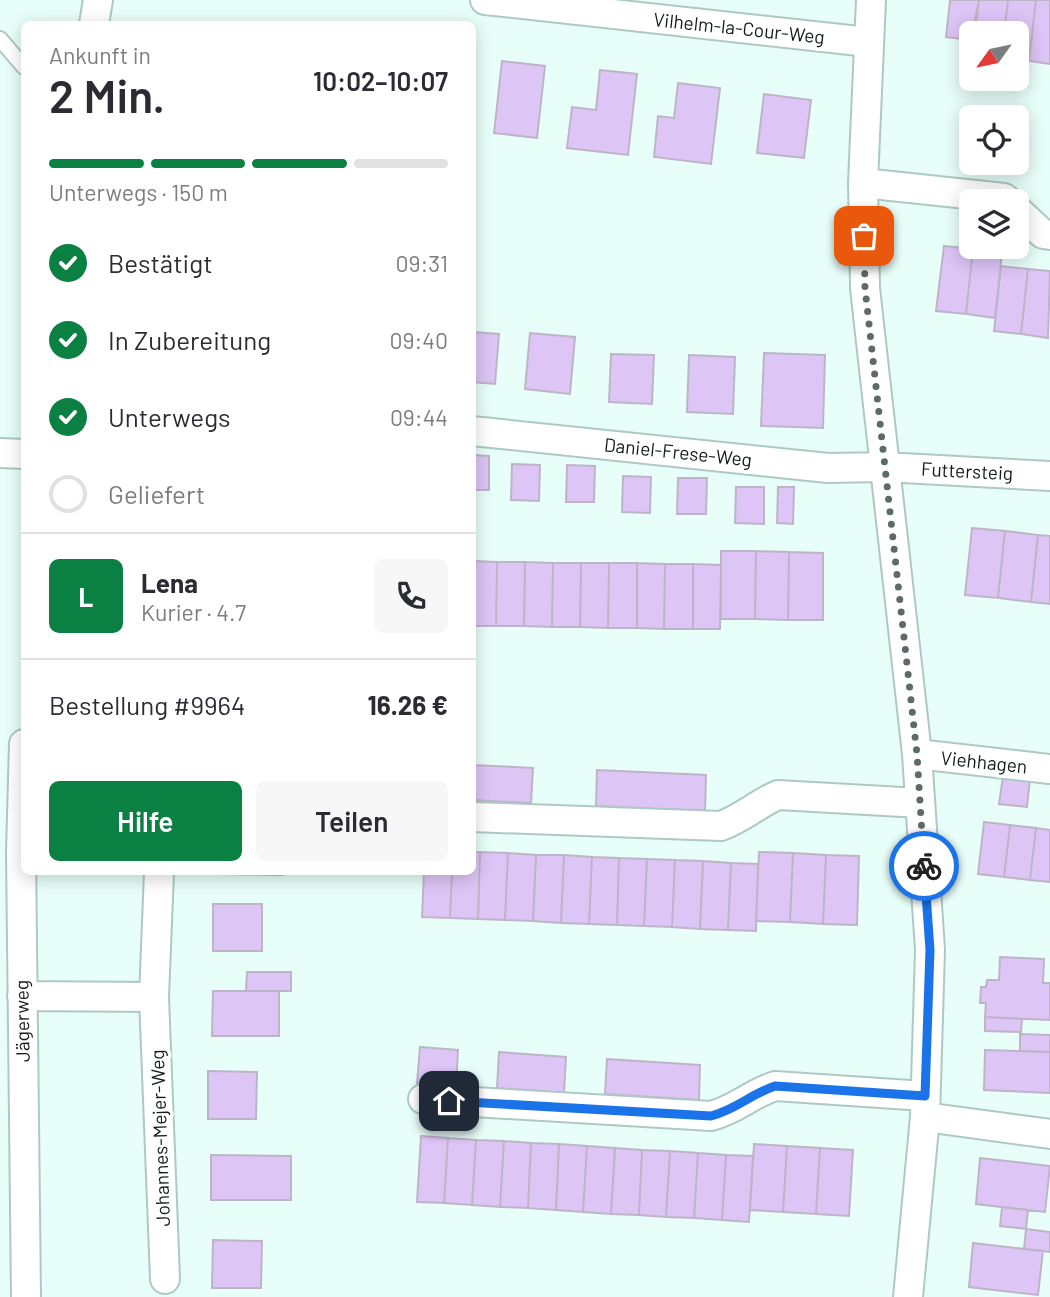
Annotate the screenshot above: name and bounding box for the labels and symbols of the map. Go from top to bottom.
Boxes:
street label: Vilhelm-la-Cour-Weg [652,7,826,48]
north arrow [959,21,1029,91]
pin [834,206,894,266]
street label: Daniel-Frese-Weg [603,432,753,471]
street label: Futtersteig [920,457,1014,484]
street label: Viehhagen [940,746,1028,777]
courier [889,831,959,901]
street label: Jägerweg [9,980,34,1062]
street label: Johannes-Mejer-Weg [145,1049,174,1227]
pin [419,1071,479,1131]

